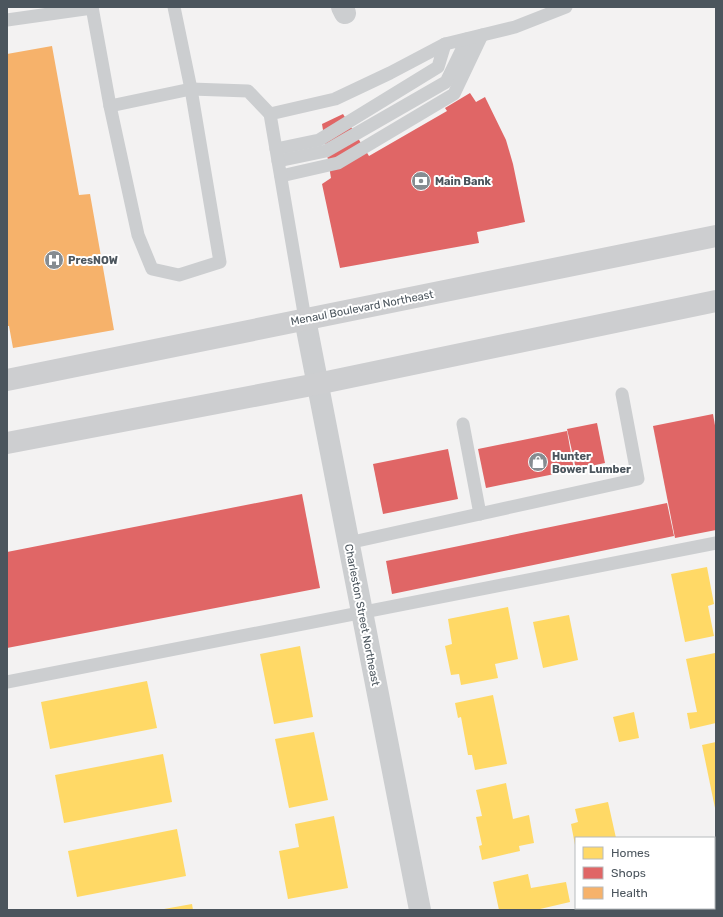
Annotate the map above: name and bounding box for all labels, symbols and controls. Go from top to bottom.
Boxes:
bank icon: Main Bank [410,170,432,192]
place label: Main Bank [435,175,491,188]
hospital icon: PresNOW [43,249,65,271]
place label: PresNOW [68,254,118,267]
street label: Menaul Boulevard Northeast [290,288,435,328]
place label: Hunter Bower Lumber [552,450,631,476]
shop icon: Hunter Bower Lumber [527,451,549,473]
street label: Charleston Street Northeast [342,543,382,688]
legend [575,837,715,909]
text: Homes [611,846,650,860]
text: Shops [611,866,646,880]
text: Health [611,886,648,900]

